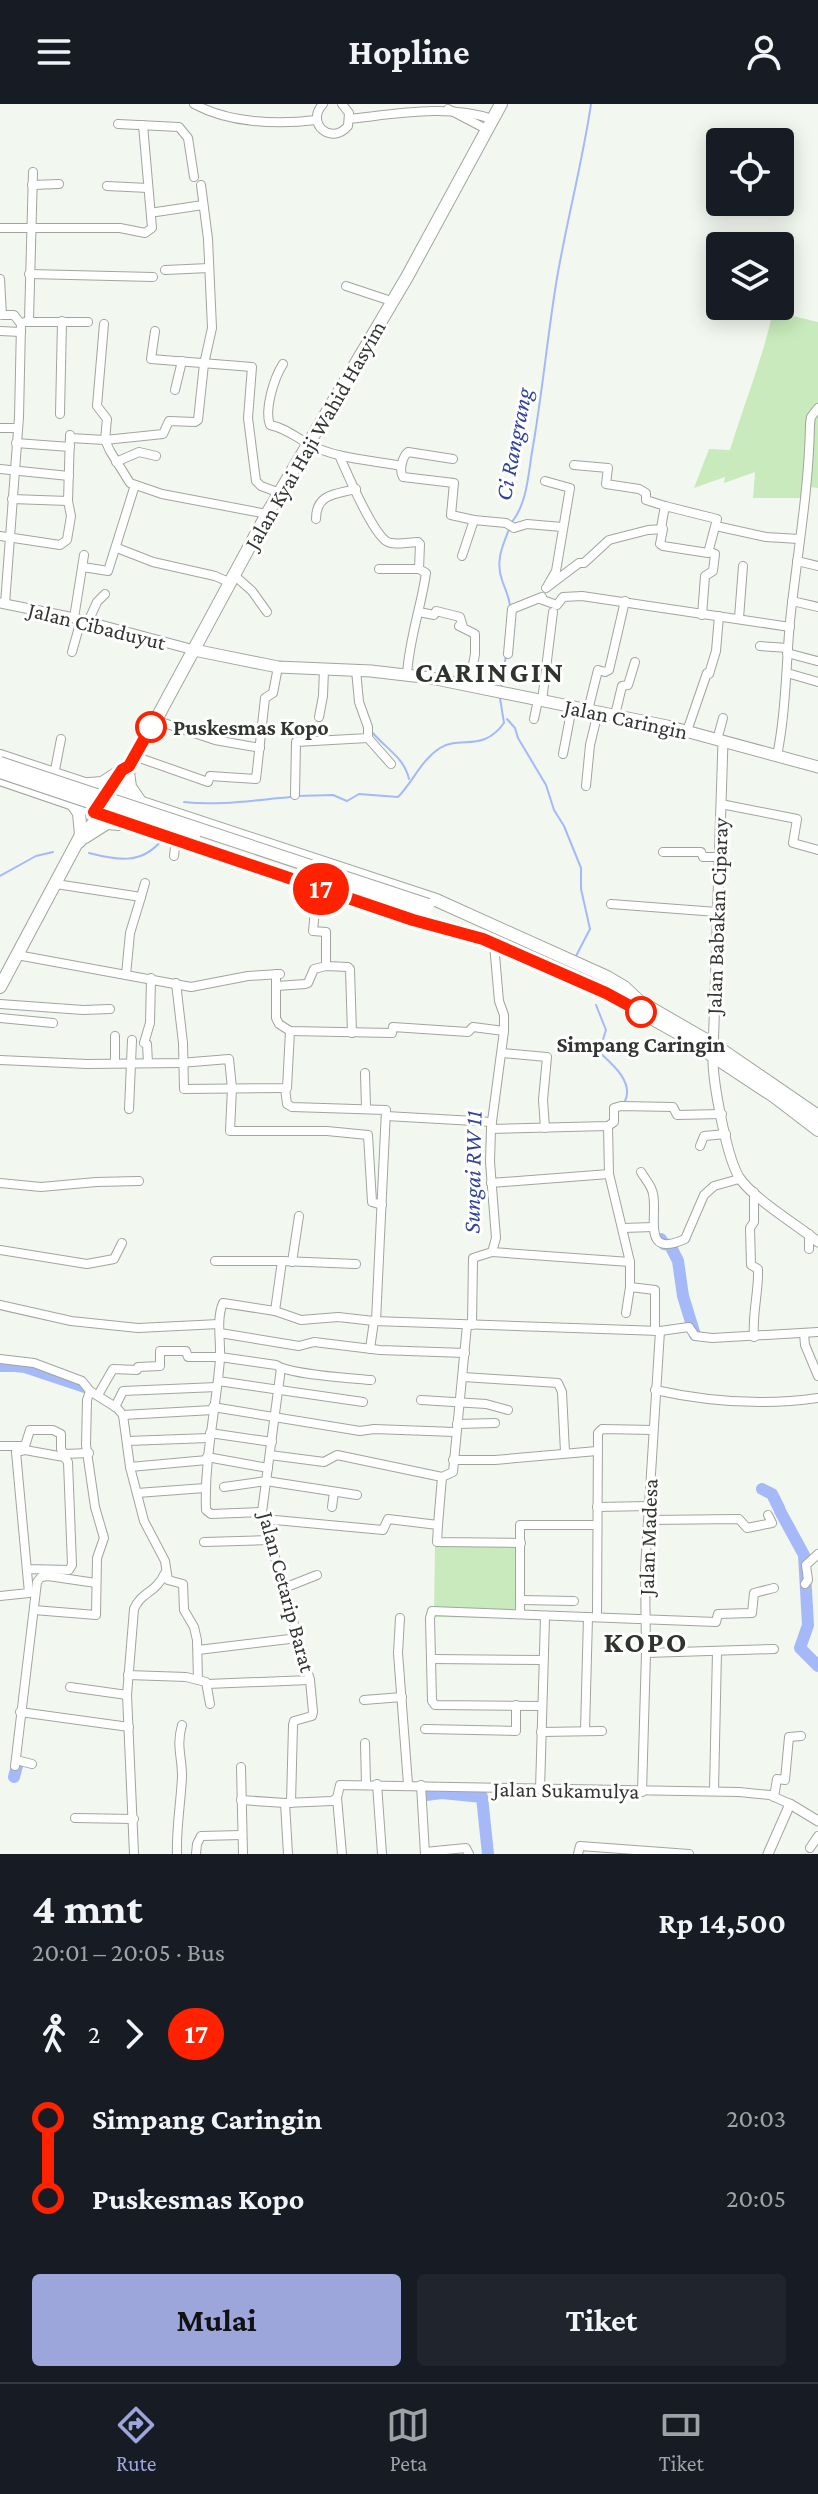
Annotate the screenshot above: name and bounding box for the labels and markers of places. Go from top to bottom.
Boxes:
marker: Puskesmas Kopo [136,712,166,742]
place label: Puskesmas Kopo [173,715,329,740]
marker: Simpang Caringin [626,997,656,1027]
place label: Simpang Caringin [557,1032,726,1057]

